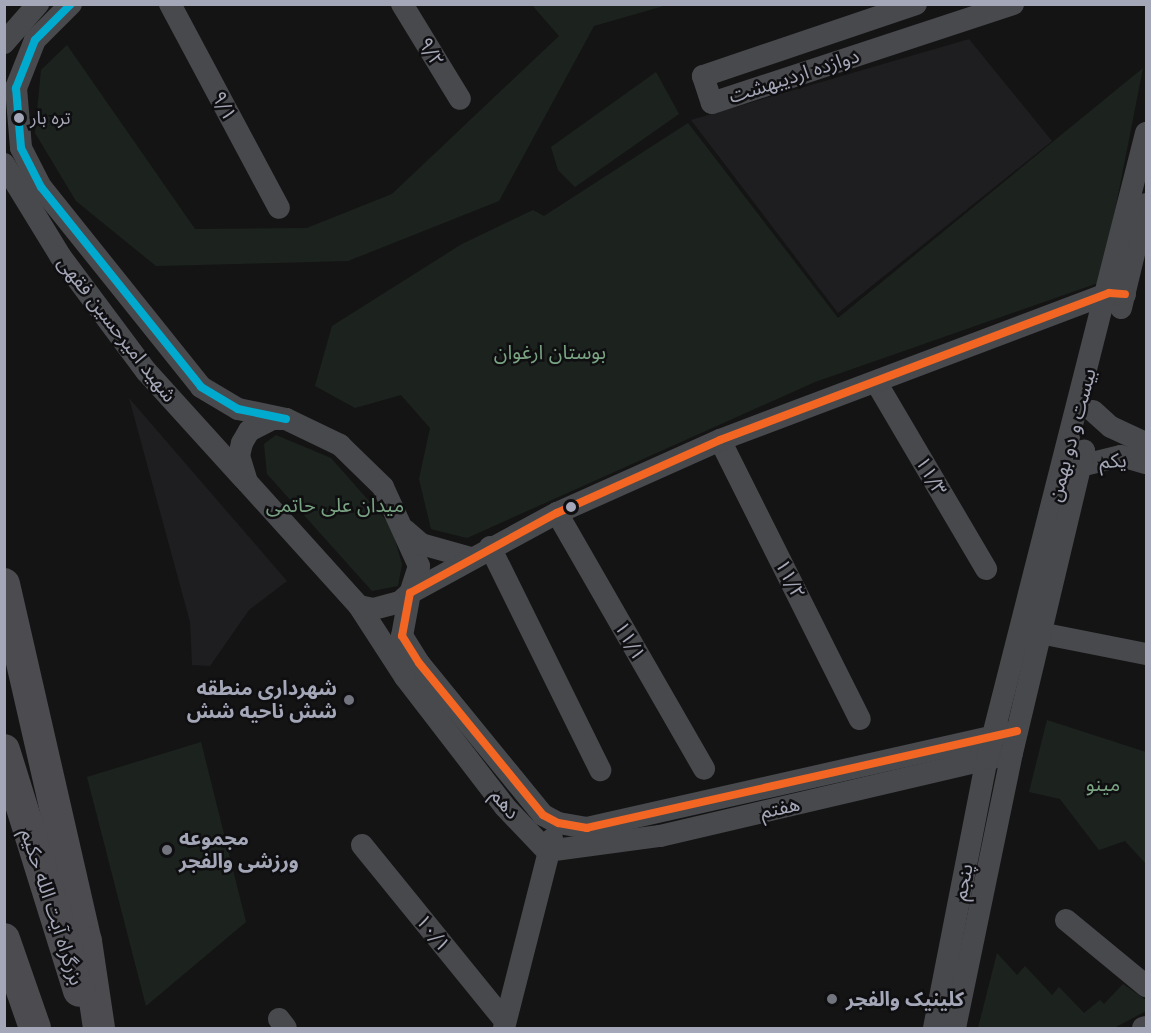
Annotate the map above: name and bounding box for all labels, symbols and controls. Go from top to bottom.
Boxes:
street label: ۹/۲ [413,33,449,71]
street label: دوازده اردیبهشت [726,44,862,108]
street label: ۹/۱ [206,87,242,125]
place label: تره بار [30,107,71,129]
marker: تره بار [13,112,25,124]
street label: شهید امیرحسین فقهی [52,251,182,407]
park label: بوستان ارغوان [494,340,606,364]
street label: بیست و دو بهمن [1043,366,1101,504]
street label: یکم [1099,449,1127,473]
street label: ۱۱/۳ [910,452,952,500]
park label: میدان علی حاتمی [266,493,404,517]
unlabelled marker [565,501,577,513]
street label: ۱۱/۲ [770,555,810,603]
street label: ۱۱/۱ [609,617,651,665]
place label: شهرداری منطقه شش ناحیه شش [187,676,337,723]
marker: شهرداری منطقه شش ناحیه شش [342,693,356,707]
park label: مینو [1086,772,1120,796]
street label: دهم [485,784,525,824]
street label: هفتم [758,792,802,824]
street label: بزرگراه آیت الله حکیم [15,826,89,988]
place label: مجموعه ورزشی والفجر [179,826,299,873]
marker: مجموعه ورزشی والفجر [160,843,174,857]
street label: پنجم [948,862,978,902]
street label: ۱۰/۱ [411,909,455,957]
place label: کلینیک والفجر [846,987,964,1011]
marker: کلینیک والفجر [823,990,841,1008]

